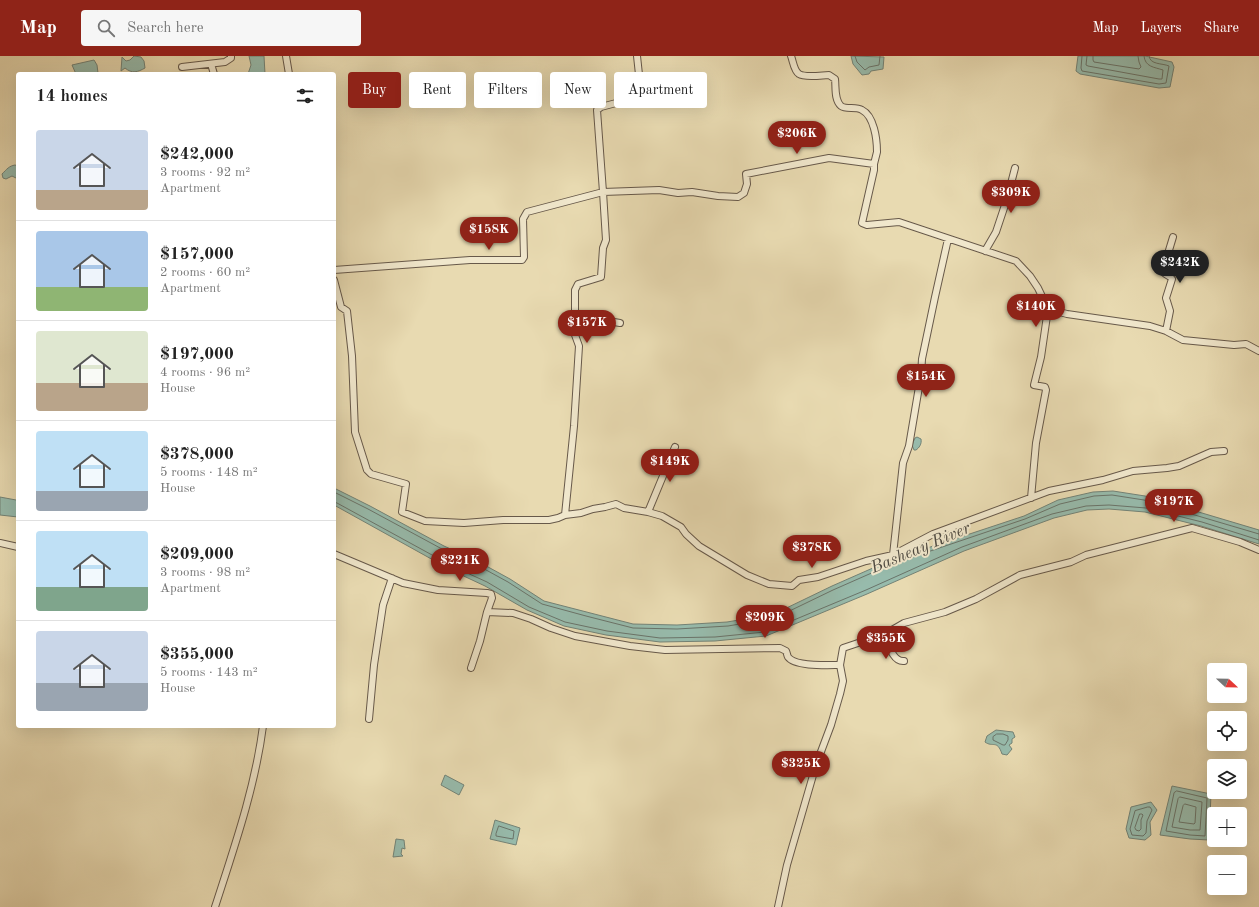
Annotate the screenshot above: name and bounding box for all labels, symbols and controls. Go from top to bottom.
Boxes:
search box [81,10,361,46]
icon: search [95,17,117,39]
text: Map [20,19,57,38]
text: Search here [127,21,204,36]
text: Map [1093,21,1119,35]
text: Layers [1141,21,1182,35]
text: Share [1204,21,1239,35]
chip: Buy [348,72,401,108]
chip: Rent [409,72,466,108]
chip: Filters [474,72,542,108]
chip: New [550,72,606,108]
chip: Apartment [614,72,707,108]
icon: filters [294,85,316,107]
text: 14 homes [36,88,108,105]
pin: $206K [769,121,825,155]
text: $206K [777,127,817,140]
icon: home [68,146,116,194]
text: $242,000 [160,146,234,163]
text: 3 rooms · 92 m² [160,166,250,179]
pin: $309K [983,180,1039,214]
text: Apartment [160,182,221,195]
text: $309K [991,186,1031,199]
pin: $158K [461,217,517,251]
text: $158K [469,223,509,236]
text: $157,000 [160,246,234,263]
icon: home [68,247,116,295]
pin: $242K [1152,250,1208,284]
text: $242K [1160,256,1200,269]
text: 2 rooms · 60 m² [160,266,250,279]
text: Apartment [160,282,221,295]
pin: $140K [1008,294,1064,328]
text: $140K [1016,300,1056,313]
pin: $157K [559,310,615,344]
text: $157K [567,316,607,329]
text: $197,000 [160,346,234,363]
icon: home [68,347,116,395]
pin: $154K [898,364,954,398]
text: 4 rooms · 96 m² [160,366,250,379]
text: $154K [906,370,946,383]
text: House [160,382,195,395]
text: $378,000 [160,446,234,463]
icon: home [68,447,116,495]
pin: $149K [642,449,698,483]
text: $149K [650,455,690,468]
text: 5 rooms · 148 m² [160,466,258,479]
text: House [160,482,195,495]
pin: $197K [1146,489,1202,523]
text: $197K [1154,495,1194,508]
water label: Basheay River [867,519,974,577]
pin: $378K [784,535,840,569]
text: $378K [792,541,832,554]
text: $209,000 [160,546,234,563]
icon: home [68,547,116,595]
pin: $221K [432,548,488,582]
text: $221K [440,554,480,567]
text: 3 rooms · 98 m² [160,566,250,579]
text: Apartment [160,582,221,595]
pin: $209K [737,605,793,639]
text: $209K [745,611,785,624]
pin: $355K [858,626,914,660]
text: $355K [866,632,906,645]
text: $355,000 [160,646,234,663]
icon: home [68,647,116,695]
north arrow [1207,663,1247,703]
map controls [1207,663,1247,895]
text: 5 rooms · 143 m² [160,666,258,679]
text: House [160,682,195,695]
button: locate [1207,711,1247,751]
pin: $325K [773,751,829,785]
text: $325K [781,757,821,770]
button: layers [1207,759,1247,799]
button: + [1207,807,1247,847]
button: − [1207,855,1247,895]

